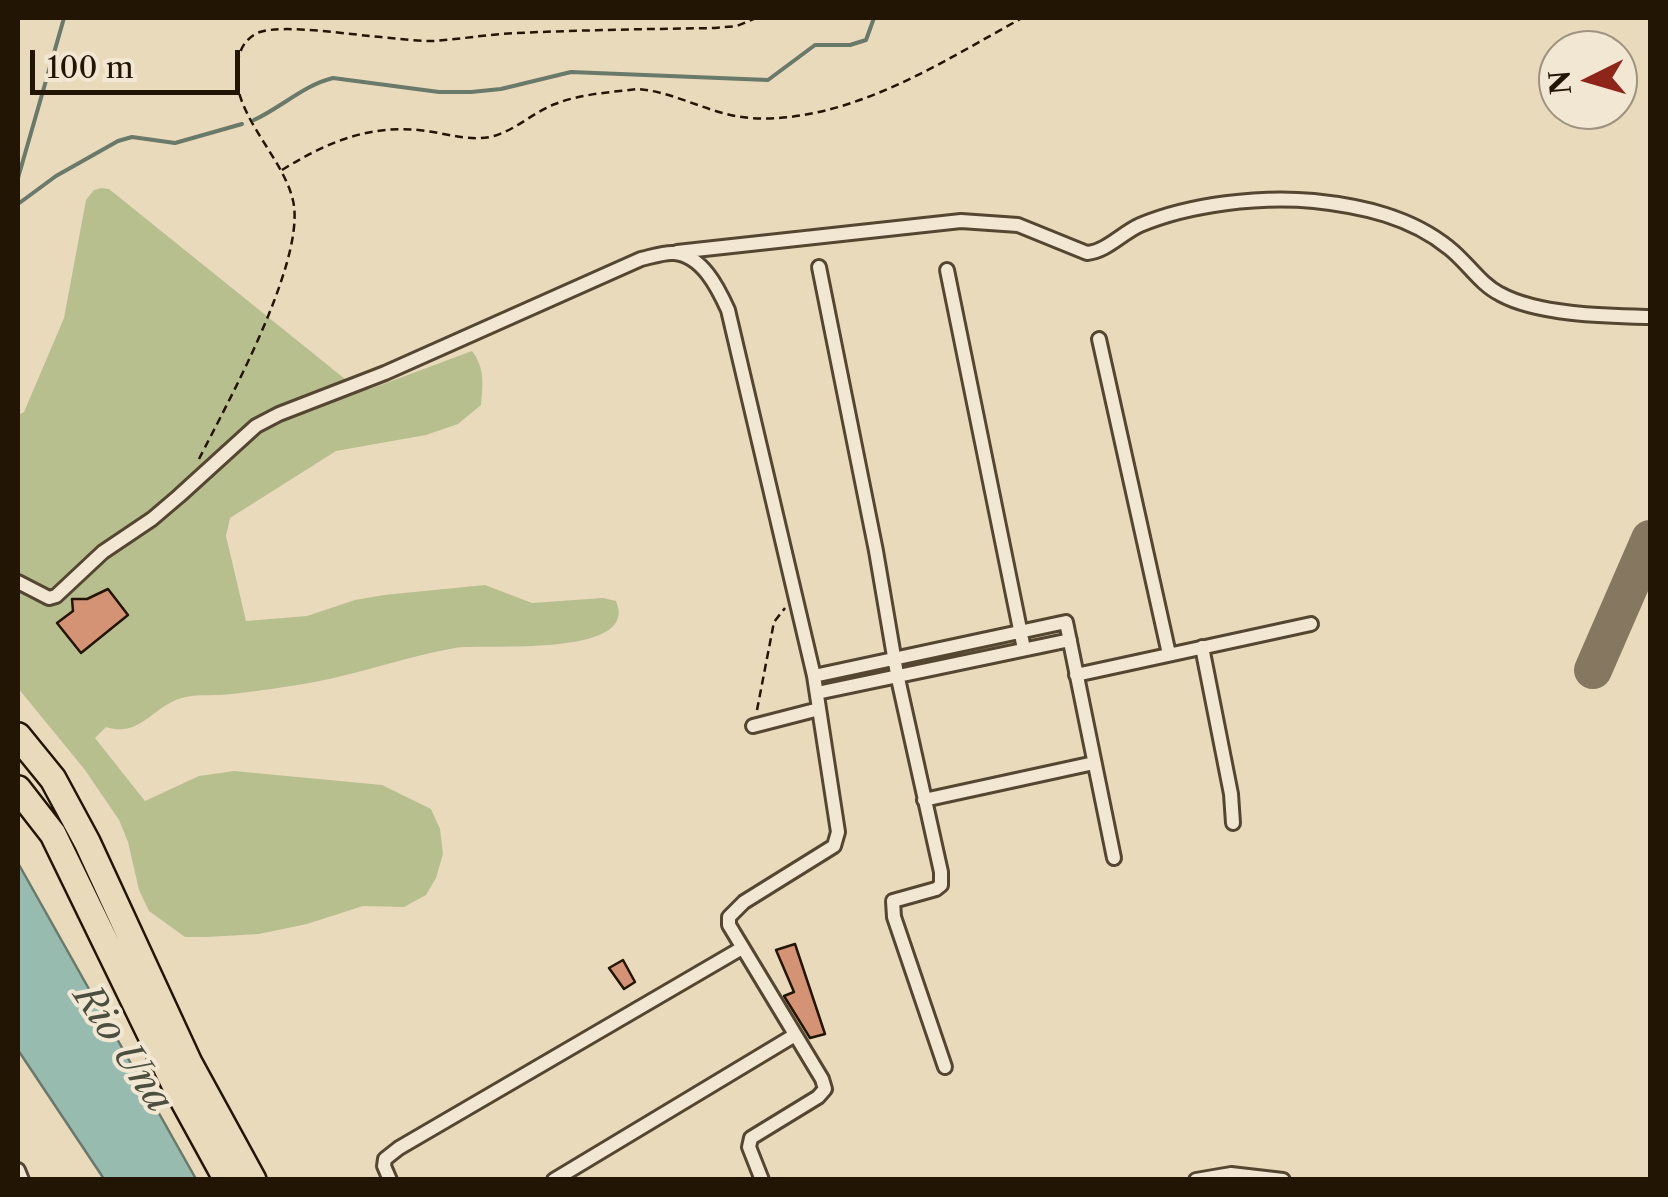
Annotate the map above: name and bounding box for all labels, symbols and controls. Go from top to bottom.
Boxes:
scale bar [35,30,245,92]
north arrow [1538,30,1638,130]
text: 100 m [47,49,134,86]
text: N [1542,69,1578,96]
water label: Rio Una [63,977,181,1121]

